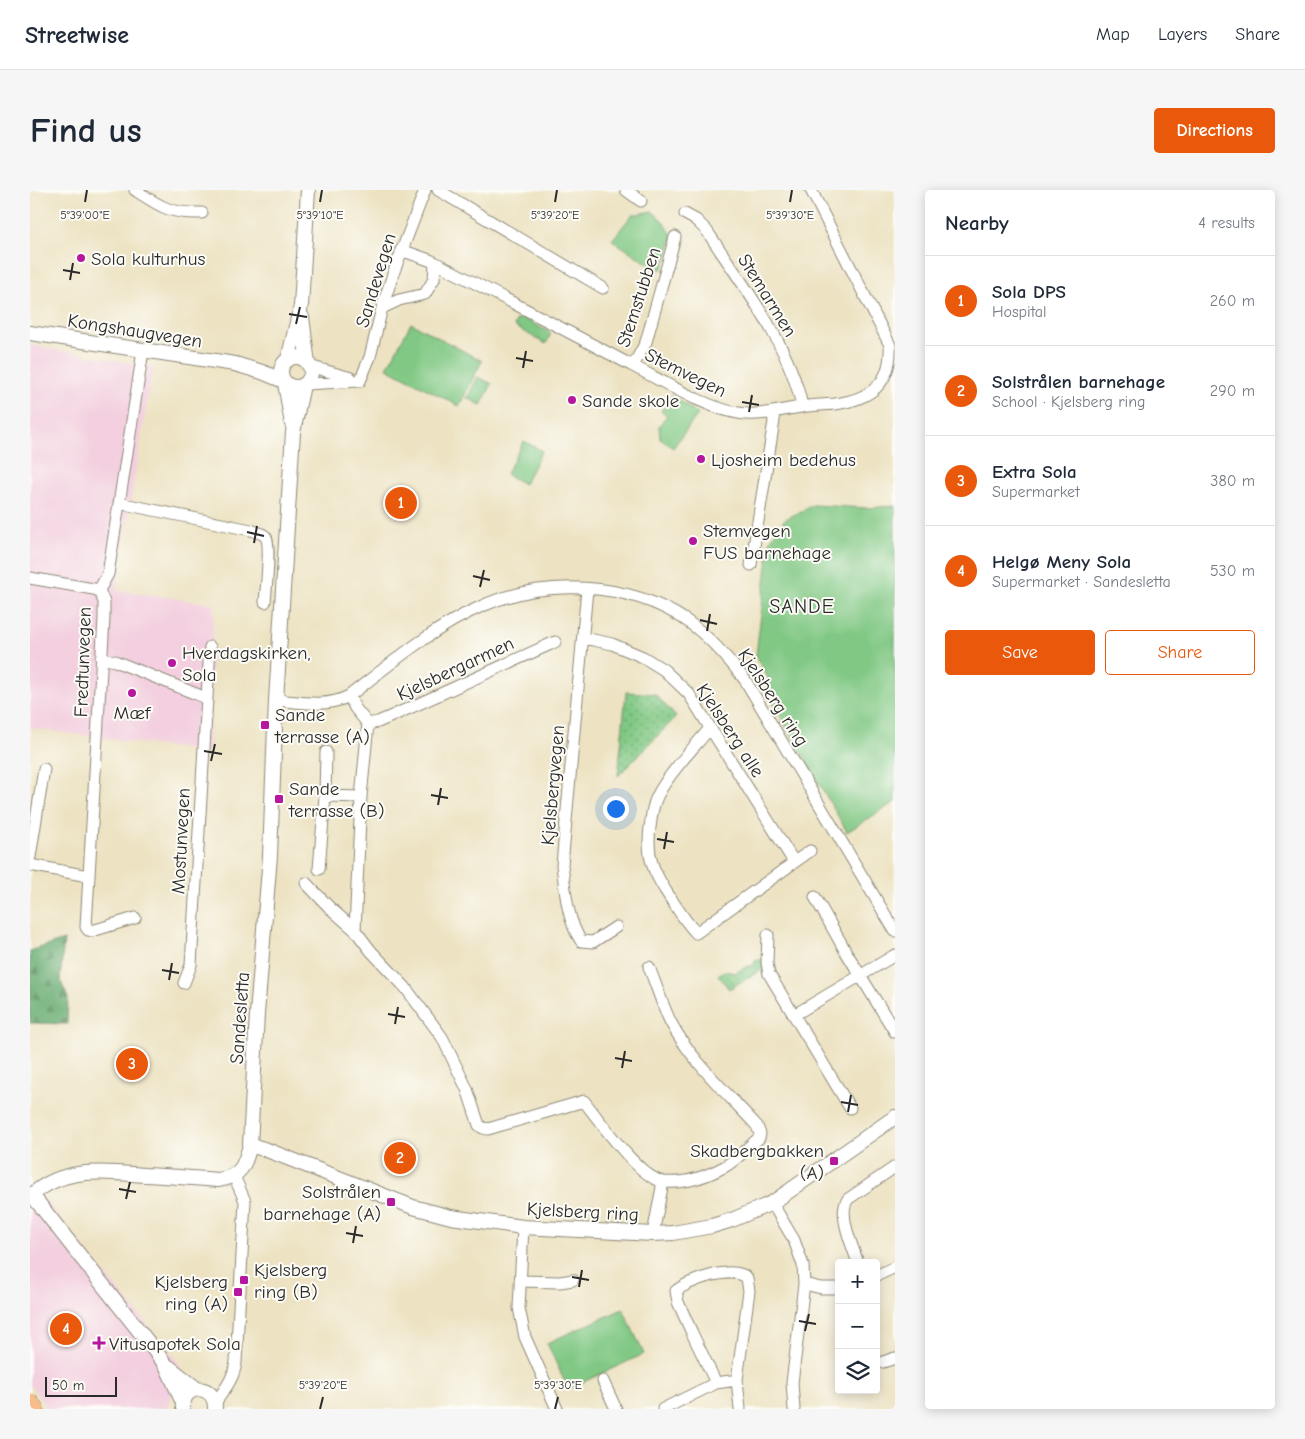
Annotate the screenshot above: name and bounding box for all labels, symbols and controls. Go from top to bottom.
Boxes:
text: Streetwise [25,21,129,49]
text: Map [1096,24,1130,45]
text: Layers [1158,24,1207,45]
text: Share [1235,24,1280,45]
button: Directions [1154,108,1275,153]
text: Find us [30,110,142,151]
text: 5°39'00"E [60,208,110,222]
text: 5°39'10"E [297,208,343,222]
text: 5°39'20"E [531,208,579,222]
text: 5°39'30"E [766,208,814,222]
text: Nearby [945,211,1009,235]
text: 4 results [1198,214,1255,232]
street label: Sandevegen [351,230,401,330]
street label: Stemstubben [612,244,665,350]
place label: Sola kulturhus [91,248,205,270]
street label: Stemarmen [733,250,801,341]
marker: Sola kulturhus [75,252,87,264]
text: Sola DPS [992,281,1066,303]
text: 1 [958,292,964,310]
text: 260 m [1210,292,1255,310]
text: Hospital [992,303,1047,321]
street label: Kongshaugvegen [66,309,204,352]
street label: Stemvegen [641,344,730,402]
text: Solstrålen barnehage [992,371,1165,393]
text: 2 [957,382,965,400]
text: 290 m [1210,382,1255,400]
place label: Sande skole [582,390,679,412]
text: School · Kjelsberg ring [992,393,1146,411]
marker: Sande skole [566,394,578,406]
place label: Ljosheim bedehus [711,449,856,471]
marker: Ljosheim bedehus [695,453,707,465]
text: Extra Sola [992,461,1077,483]
text: 3 [957,472,965,490]
text: 380 m [1210,472,1255,490]
text: Supermarket [992,483,1080,501]
pin: 1 [385,484,417,522]
place label: Stemvegen FUS barnehage [703,520,831,564]
marker: Stemvegen FUS barnehage [687,535,699,547]
text: Helgø Meny Sola [992,551,1131,573]
text: 4 [957,562,965,580]
text: 530 m [1210,562,1255,580]
text: Supermarket · Sandesletta [992,573,1171,591]
district label: SANDE [769,595,835,618]
street label: Fredtunvegen [70,606,96,718]
button: Save [945,630,1095,675]
button: Share [1105,630,1255,675]
street label: Kjelsbergarmen [393,632,517,706]
place label: Hverdagskirken, Sola [182,642,311,686]
street label: Kjelsberg ring [733,644,813,751]
marker: Hverdagskirken, Sola [166,657,178,669]
street label: Kjelsberg alle [692,680,769,782]
marker: Mæf [126,687,138,699]
place label: Mæf [114,702,152,724]
place label: Sande terrasse (A) [274,704,370,748]
marker: Sande terrasse (A) [259,719,271,731]
street label: Kjelsbergvegen [537,724,569,846]
place label: Sande terrasse (B) [288,778,384,822]
street label: Mostunvegen [167,787,195,895]
marker: Sande terrasse (B) [273,793,285,805]
your location [603,796,629,822]
street label: Sandesletta [226,971,254,1065]
pin: 3 [116,1045,148,1083]
pin: 2 [384,1139,416,1177]
place label: Skadbergbakken (A) [690,1140,824,1184]
marker: Skadbergbakken (A) [828,1155,840,1167]
place label: Solstrålen barnehage (A) [263,1181,381,1225]
marker: Solstrålen barnehage (A) [385,1196,397,1208]
street label: Kjelsberg ring [526,1198,640,1226]
place label: Kjelsberg ring (B) [254,1259,327,1303]
map controls [835,1259,880,1394]
button: + [835,1259,880,1304]
place label: Kjelsberg ring (A) [155,1271,228,1315]
marker: Kjelsberg ring (B) [238,1274,250,1286]
marker: Kjelsberg ring (A) [232,1286,244,1298]
button: − [835,1304,880,1349]
pin: 4 [50,1310,82,1348]
place label: Vitusapotek Sola [109,1333,241,1355]
marker: Vitusapotek Sola [93,1337,105,1349]
button: layers [835,1349,880,1394]
scale bar [45,1374,118,1397]
text: 50 m [52,1377,84,1394]
text: 5°39'20"E [299,1378,347,1392]
text: 5°39'30"E [534,1378,582,1392]

